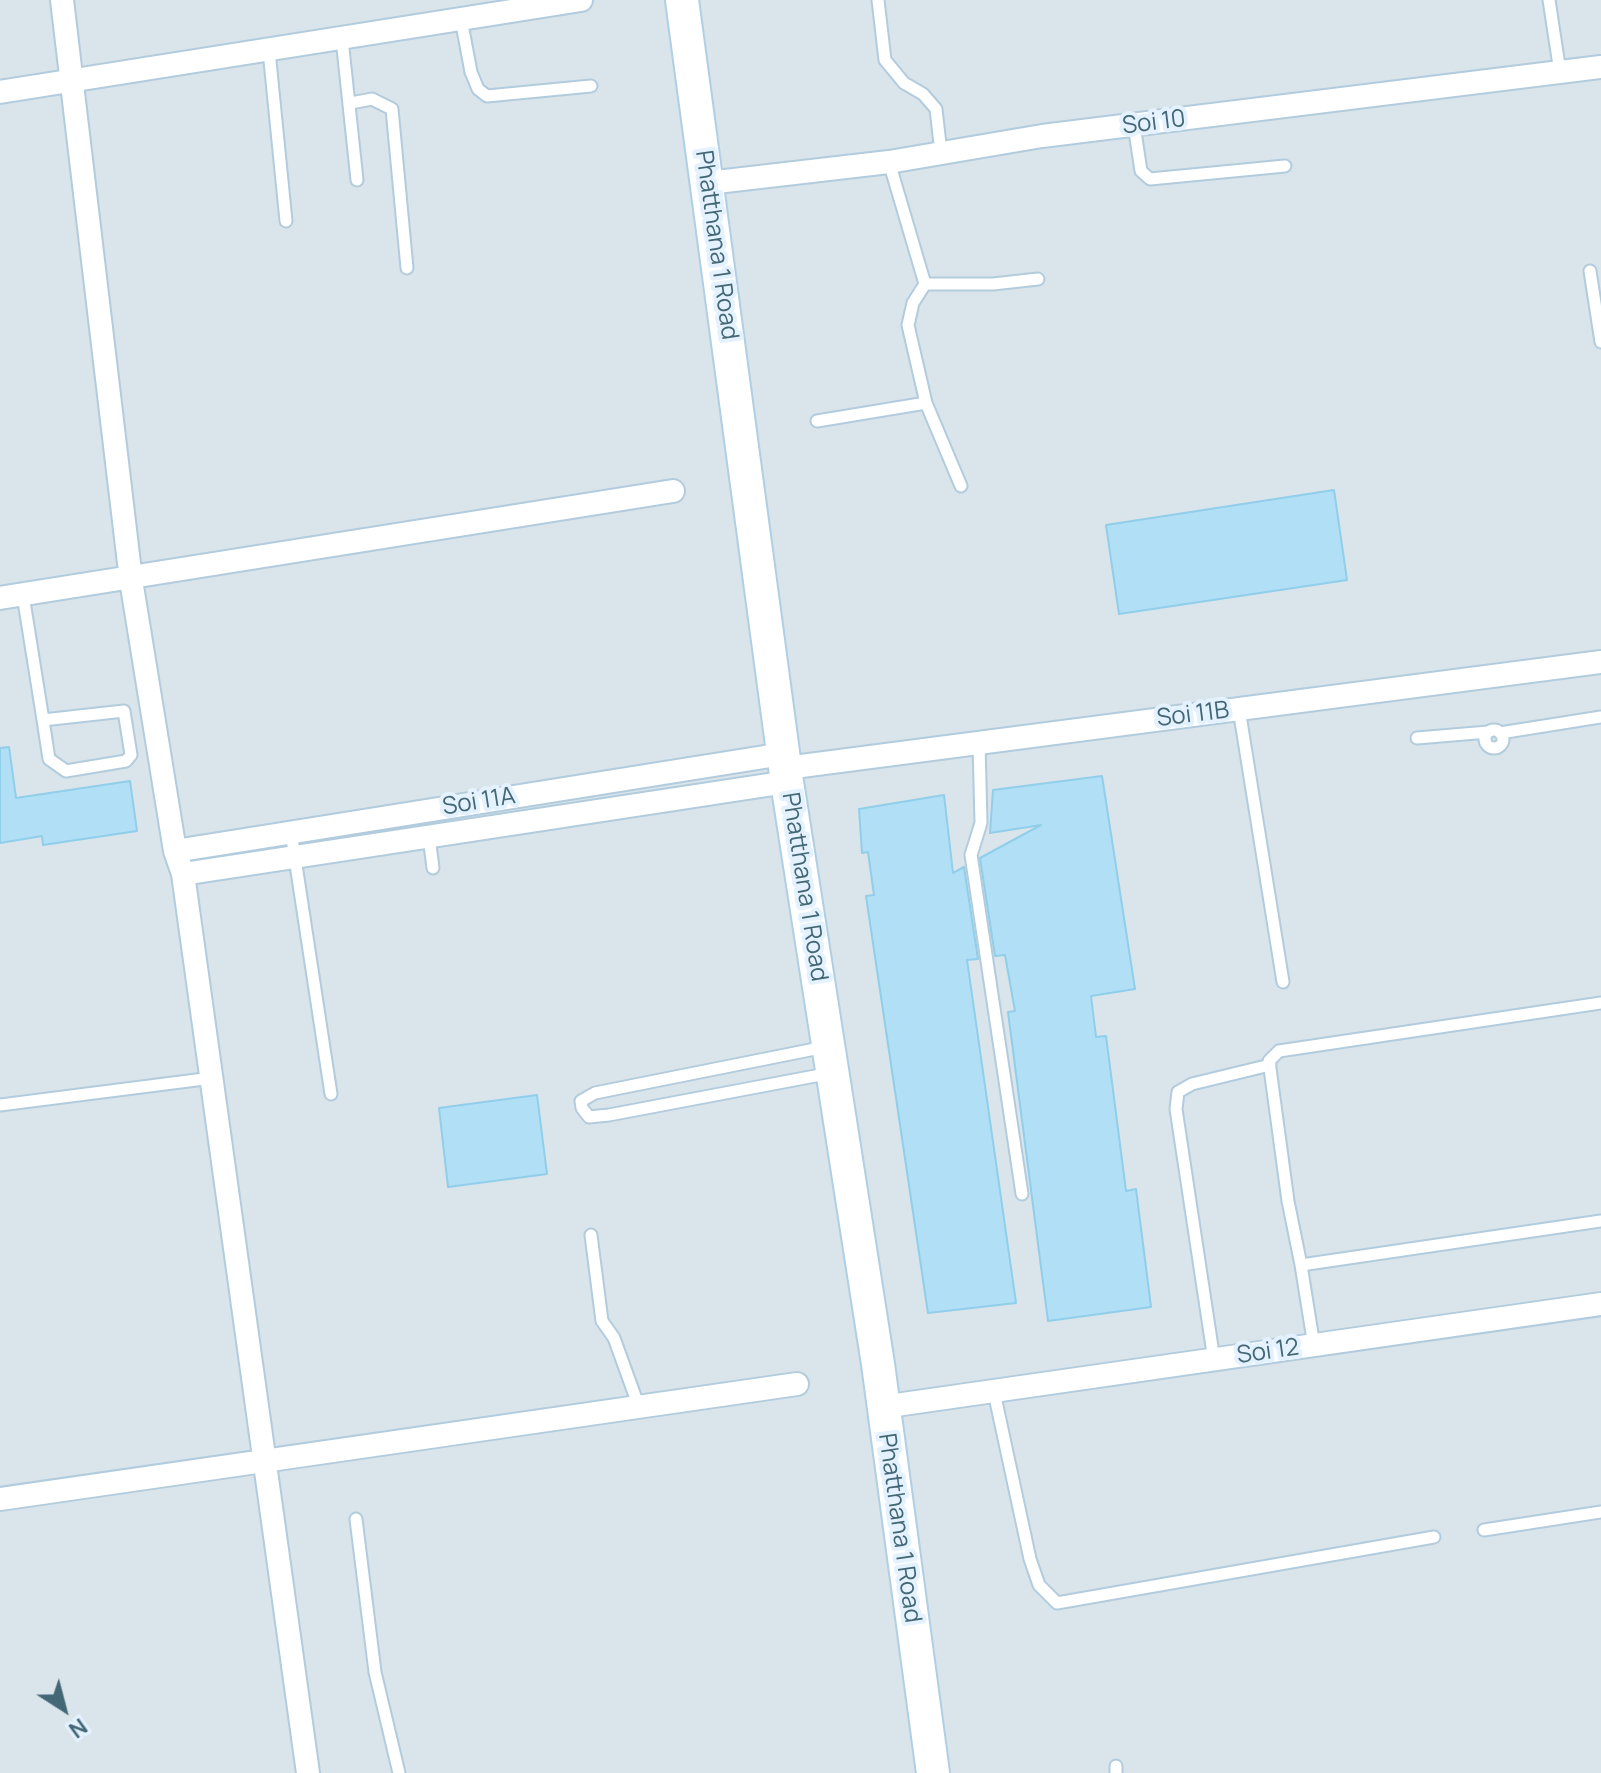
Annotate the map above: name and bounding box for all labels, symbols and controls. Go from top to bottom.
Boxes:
street label: Soi 10 [1121,105,1187,141]
street label: Phatthana 1 Road [688,148,744,342]
street label: Soi 11B [1155,696,1231,734]
street label: Soi 11A [441,782,517,822]
street label: Phatthana 1 Road [775,790,833,984]
street label: Soi 12 [1235,1333,1301,1371]
street label: Phatthana 1 Road [871,1431,927,1625]
north arrow [24,1669,104,1749]
text: N [63,1712,93,1745]

